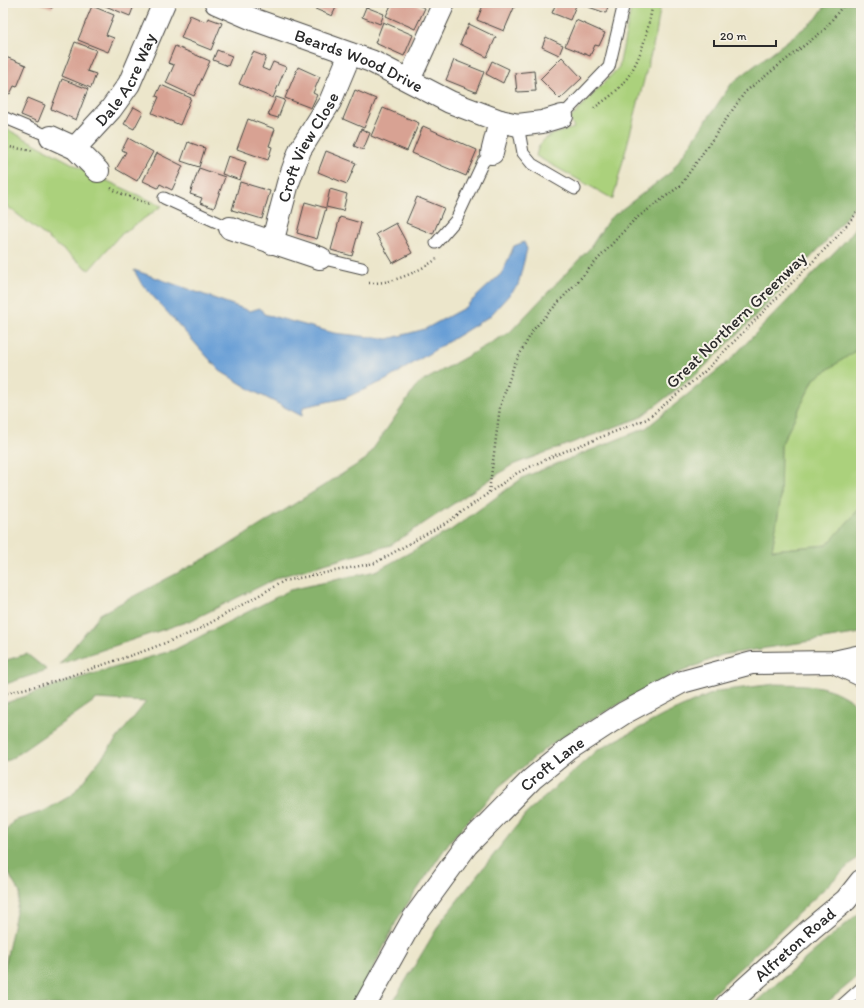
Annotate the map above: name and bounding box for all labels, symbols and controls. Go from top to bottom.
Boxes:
scale bar [714,22,776,48]
street label: Beards Wood Drive [292,25,426,96]
text: 20 m [720,29,747,43]
street label: Dale Acre Way [90,30,160,130]
street label: Croft View Close [273,89,343,204]
street label: Great Northern Greenway [662,248,810,392]
street label: Croft Lane [516,732,588,795]
street label: Alfreton Road [750,903,840,986]

